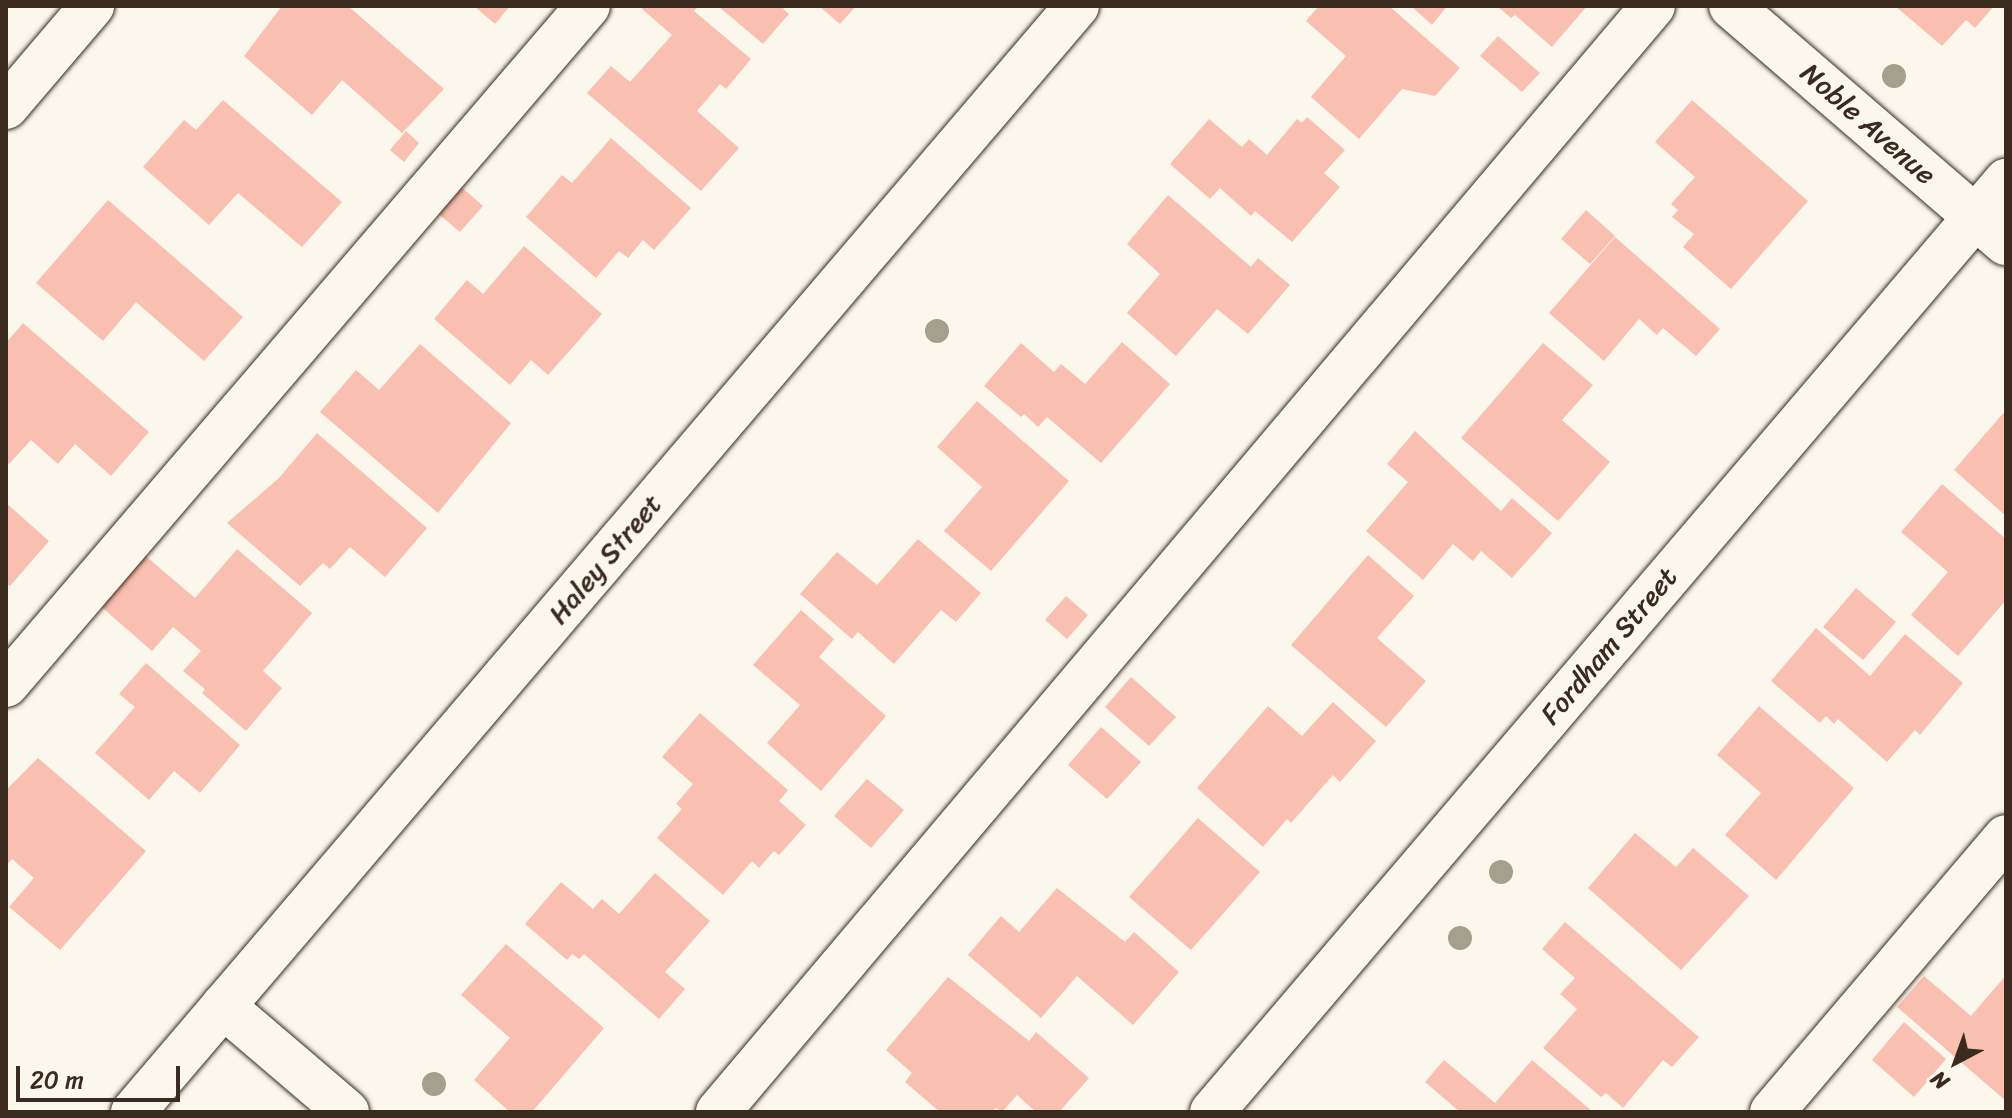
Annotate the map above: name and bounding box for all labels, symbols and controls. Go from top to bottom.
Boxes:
street label: Noble Avenue [1794,56,1942,192]
street label: Haley Street [541,487,669,631]
street label: Fordham Street [1534,561,1684,731]
north arrow [1916,1022,1996,1102]
scale bar [20,1050,184,1100]
text: 20 m [30,1059,84,1101]
text: N [1921,1061,1958,1100]

